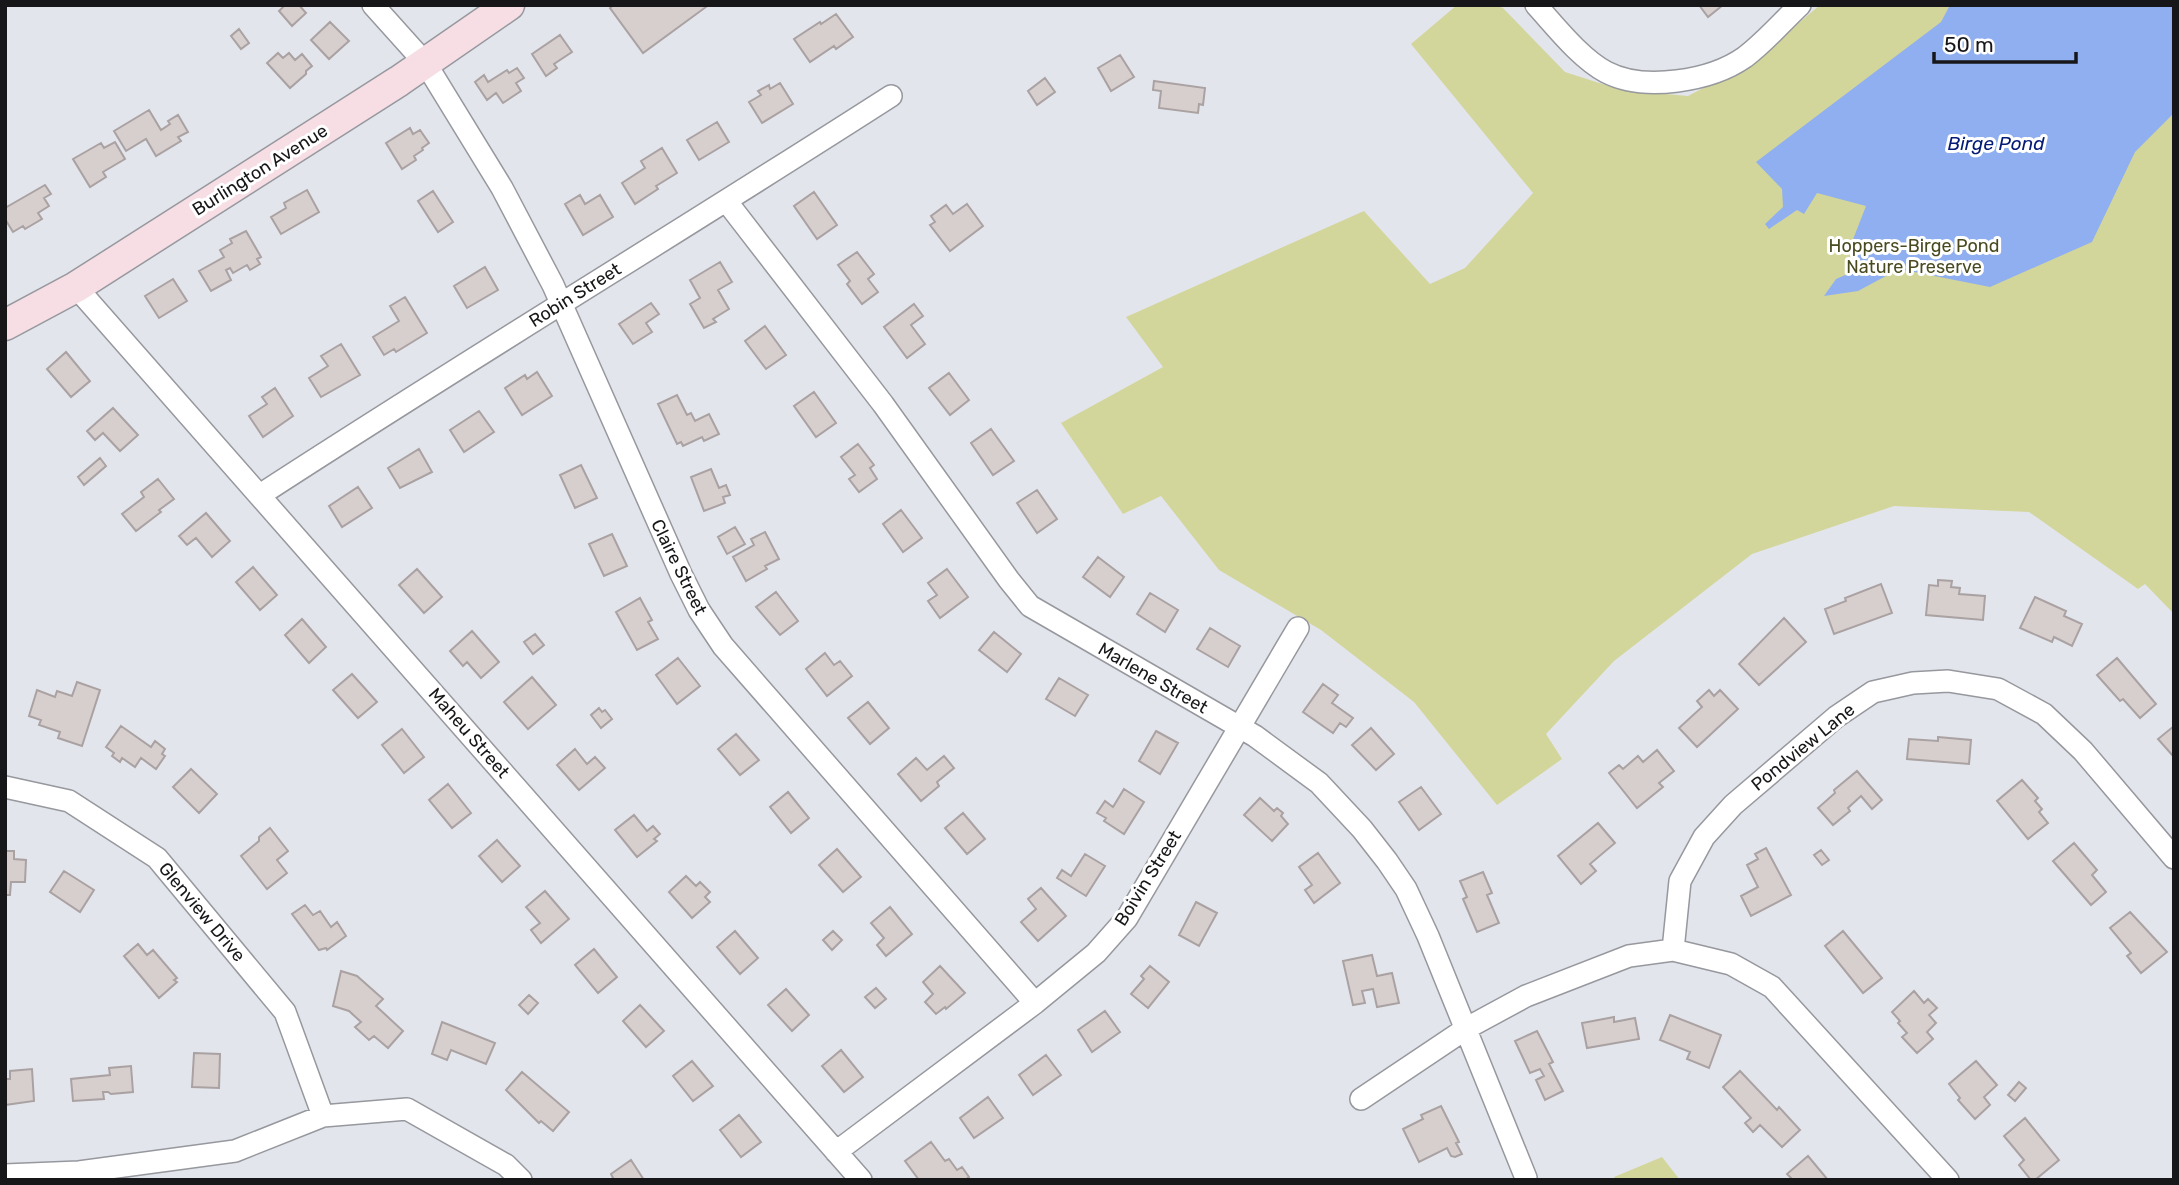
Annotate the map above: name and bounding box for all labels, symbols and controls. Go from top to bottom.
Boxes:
scale bar [1934,21,2076,65]
text: 50 m [1944,32,1994,57]
street label: Burlington Avenue [188,120,332,220]
water label: Birge Pond [1947,132,2045,155]
park label: Hoppers-Birge Pond Nature Preserve [1829,235,1999,278]
street label: Robin Street [525,258,625,332]
street label: Claire Street [646,516,712,618]
street label: Marlene Street [1094,638,1212,718]
street label: Maheu Street [424,683,514,783]
street label: Pondview Lane [1747,698,1859,796]
street label: Boivin Street [1110,826,1186,930]
street label: Glenview Drive [154,858,250,966]

